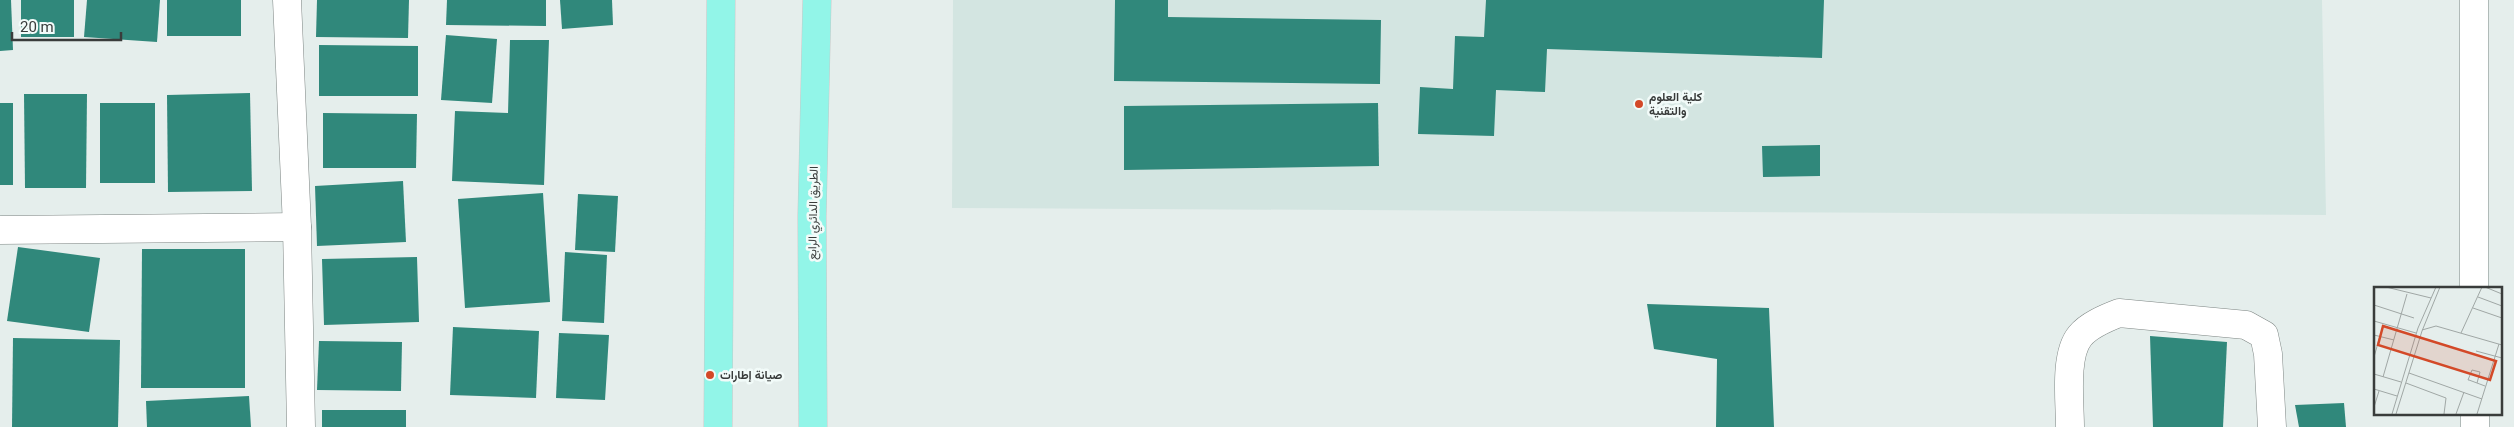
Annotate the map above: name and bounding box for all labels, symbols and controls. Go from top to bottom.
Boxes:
scale bar [12,10,121,42]
text: 20 m [20,18,54,36]
place label: كلية العلوم والتقنية [1649,90,1703,119]
marker: كلية العلوم والتقنية [1633,98,1645,110]
street label: الطريق الدائري الرابع [805,166,824,260]
inset map [2374,287,2502,414]
place label: صيانة إطارات [720,368,782,383]
marker: صيانة إطارات [704,369,716,381]

